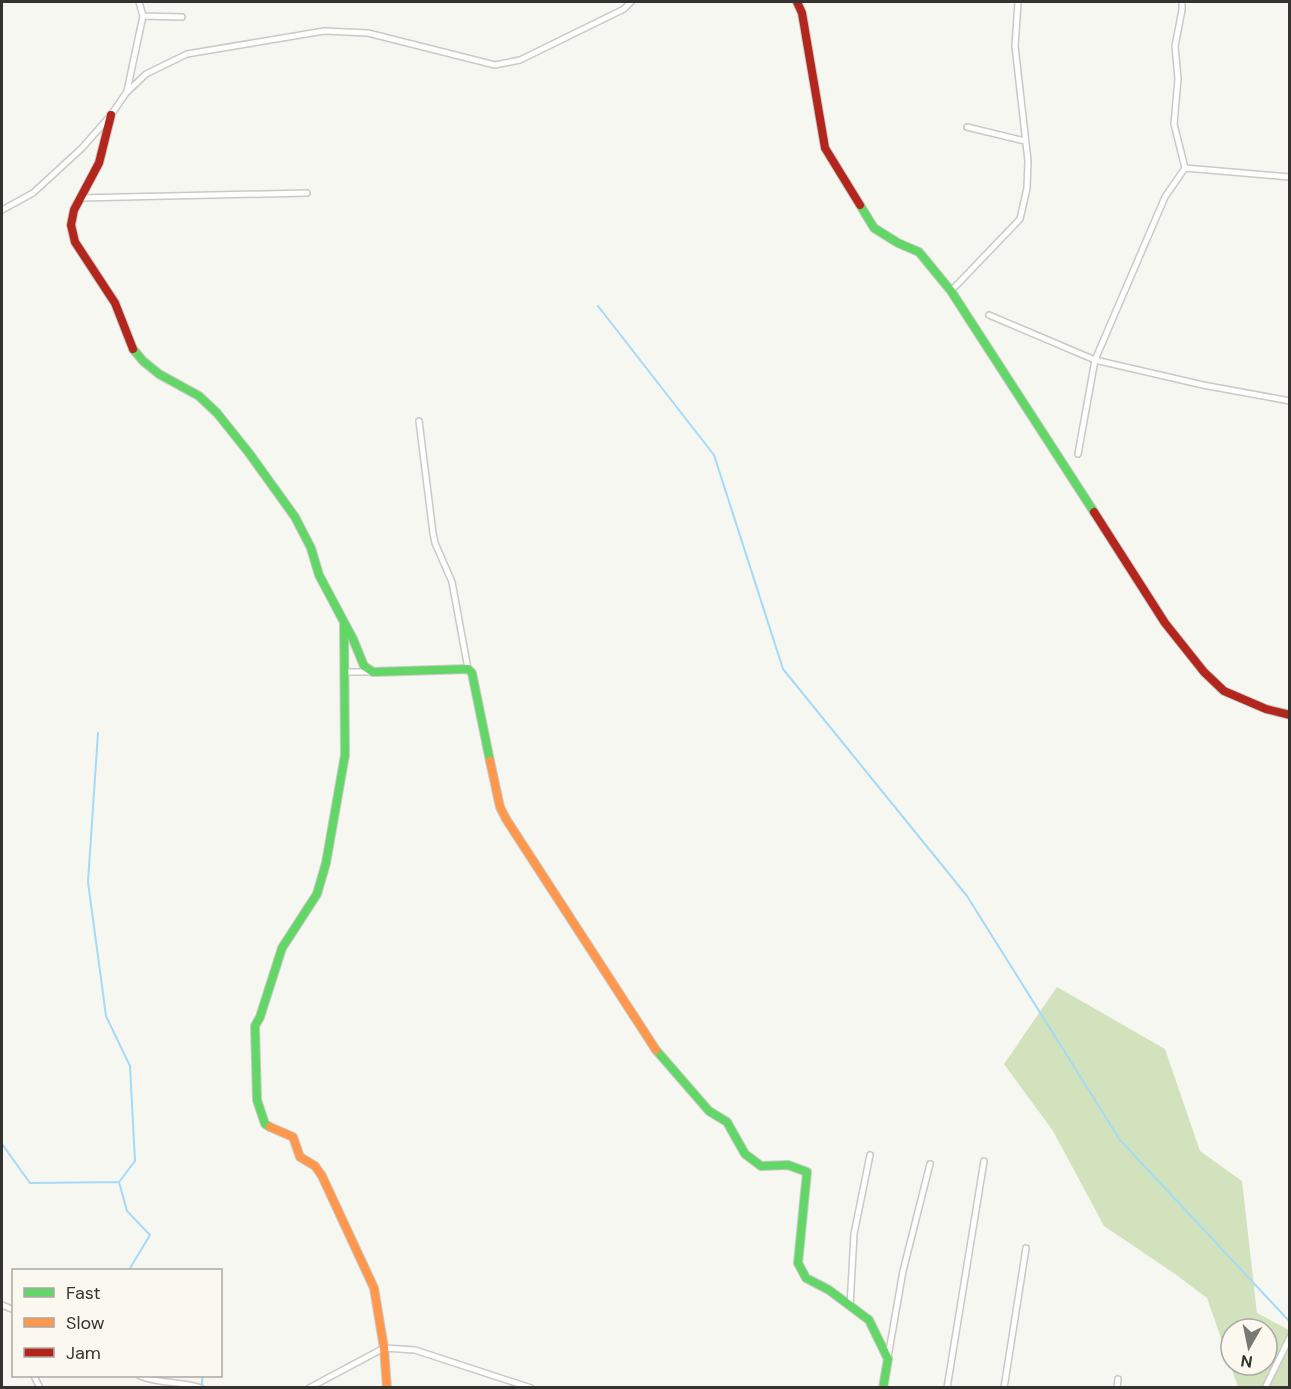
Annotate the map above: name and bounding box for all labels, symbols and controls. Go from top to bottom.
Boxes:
legend [12,1269,222,1377]
text: Fast [66,1281,101,1305]
text: Slow [66,1311,105,1335]
north arrow [1219,1317,1279,1377]
text: Jam [66,1341,101,1365]
text: N [1239,1350,1254,1373]

